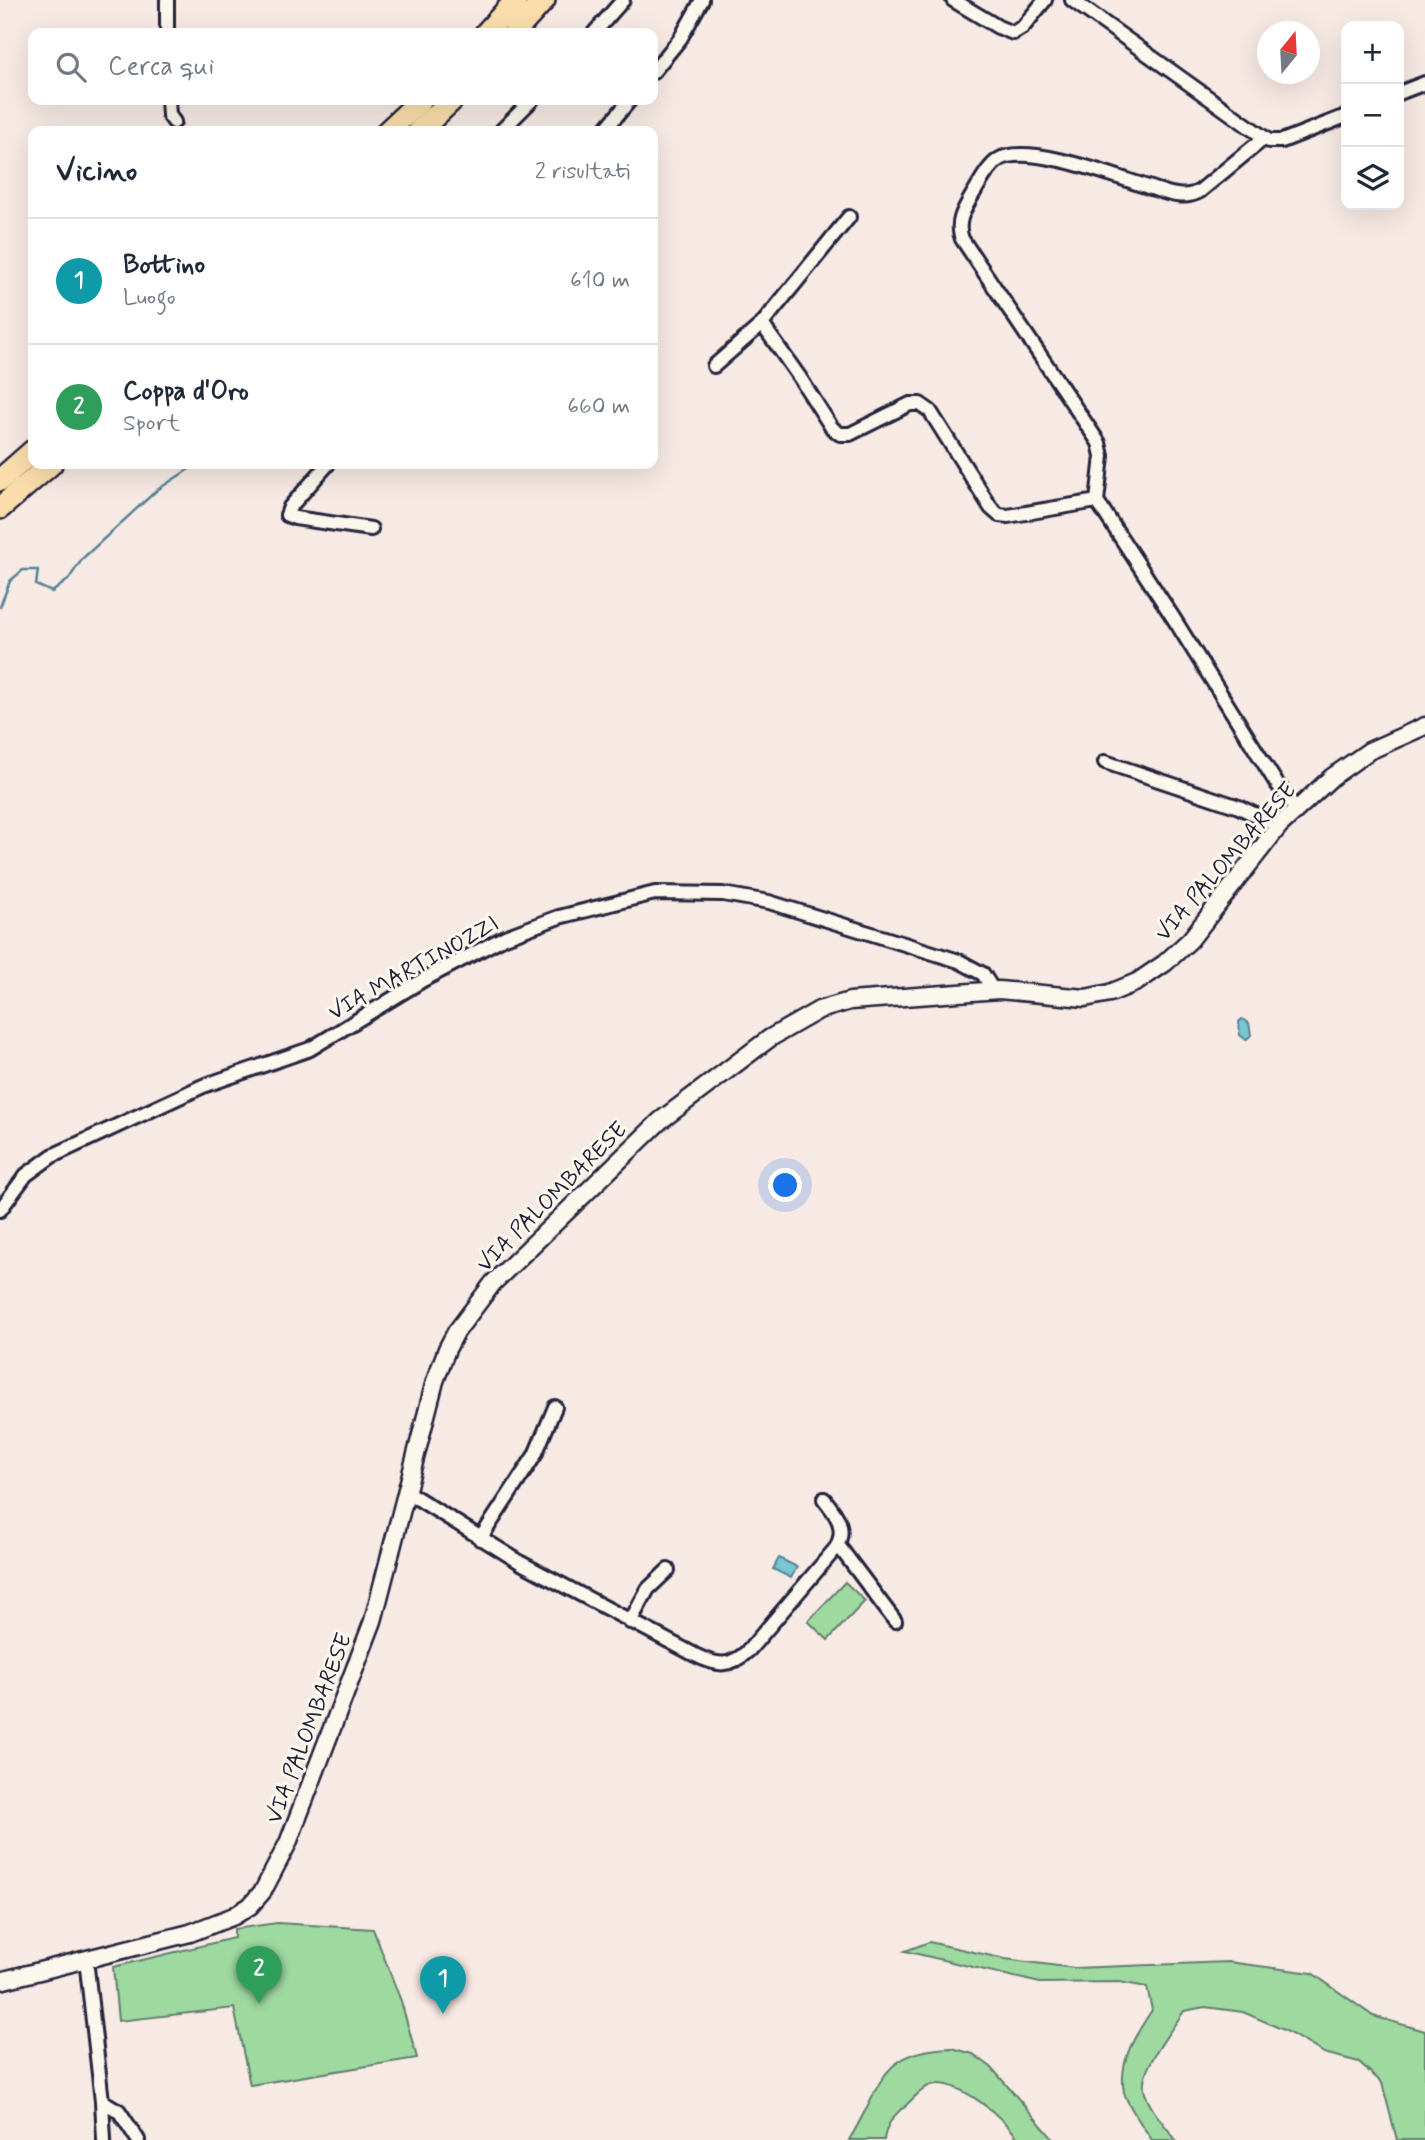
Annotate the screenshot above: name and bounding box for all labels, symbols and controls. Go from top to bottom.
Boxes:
north arrow [1257,21,1320,84]
map controls [1341,21,1404,210]
button: + [1341,21,1404,84]
search box [28,28,658,105]
icon: search [52,48,90,86]
text: Cerca qui [108,50,214,84]
button: − [1341,84,1404,147]
button: layers [1341,147,1404,210]
text: Vicino [56,152,137,191]
text: 2 risultati [535,157,630,187]
text: Bottino [123,249,205,283]
text: 1 [74,266,84,296]
text: 610 m [570,266,630,296]
text: Luogo [123,283,176,313]
text: Coppa d'Oro [123,375,249,409]
text: 2 [73,392,85,422]
text: 660 m [567,392,630,422]
text: Sport [123,409,180,439]
street label: VIA PALOMBARESE [1149,776,1304,948]
street label: VIA MARTINOZZI [323,909,505,1028]
street label: VIA PALOMBARESE [471,1116,634,1279]
your location [768,1168,802,1202]
street label: VIA PALOMBARESE [260,1629,360,1828]
pin: 2 [236,1946,282,2004]
pin: 1 [420,1956,466,2014]

